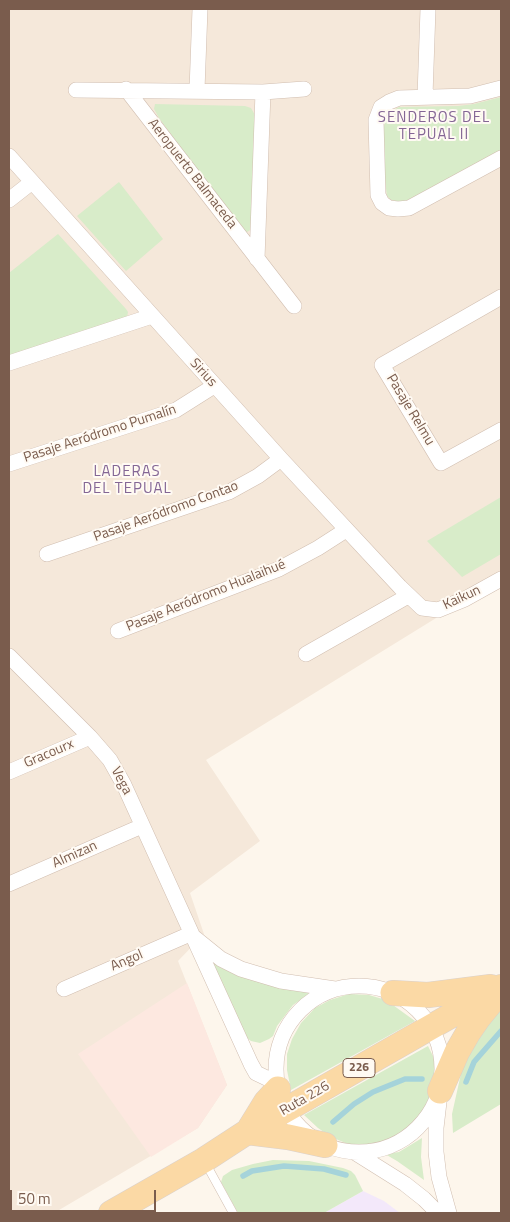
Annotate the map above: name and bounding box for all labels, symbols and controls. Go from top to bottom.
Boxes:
district label: SENDEROS DEL TEPUAL II [376,109,492,144]
street label: Aeropuerto Balmaceda [144,116,240,232]
street label: Sirius [186,355,220,391]
street label: Pasaje Relmu [382,371,438,449]
street label: Pasaje Aeródromo Pumalín [22,401,178,467]
district label: LADERAS DEL TEPUAL [81,463,173,498]
street label: Pasaje Aeródromo Contao [91,478,241,546]
street label: Pasaje Aeródromo Hualaihué [124,556,288,636]
street label: Kaikun [440,582,484,614]
street label: Gracourx [22,736,76,772]
street label: Vega [107,764,135,798]
street label: Almizan [50,838,100,872]
street label: Angol [108,947,146,975]
road number: 226 [343,1058,375,1078]
street label: Ruta 226 [277,1078,333,1120]
scale bar [12,1180,159,1212]
text: 50 m [18,1187,51,1210]

